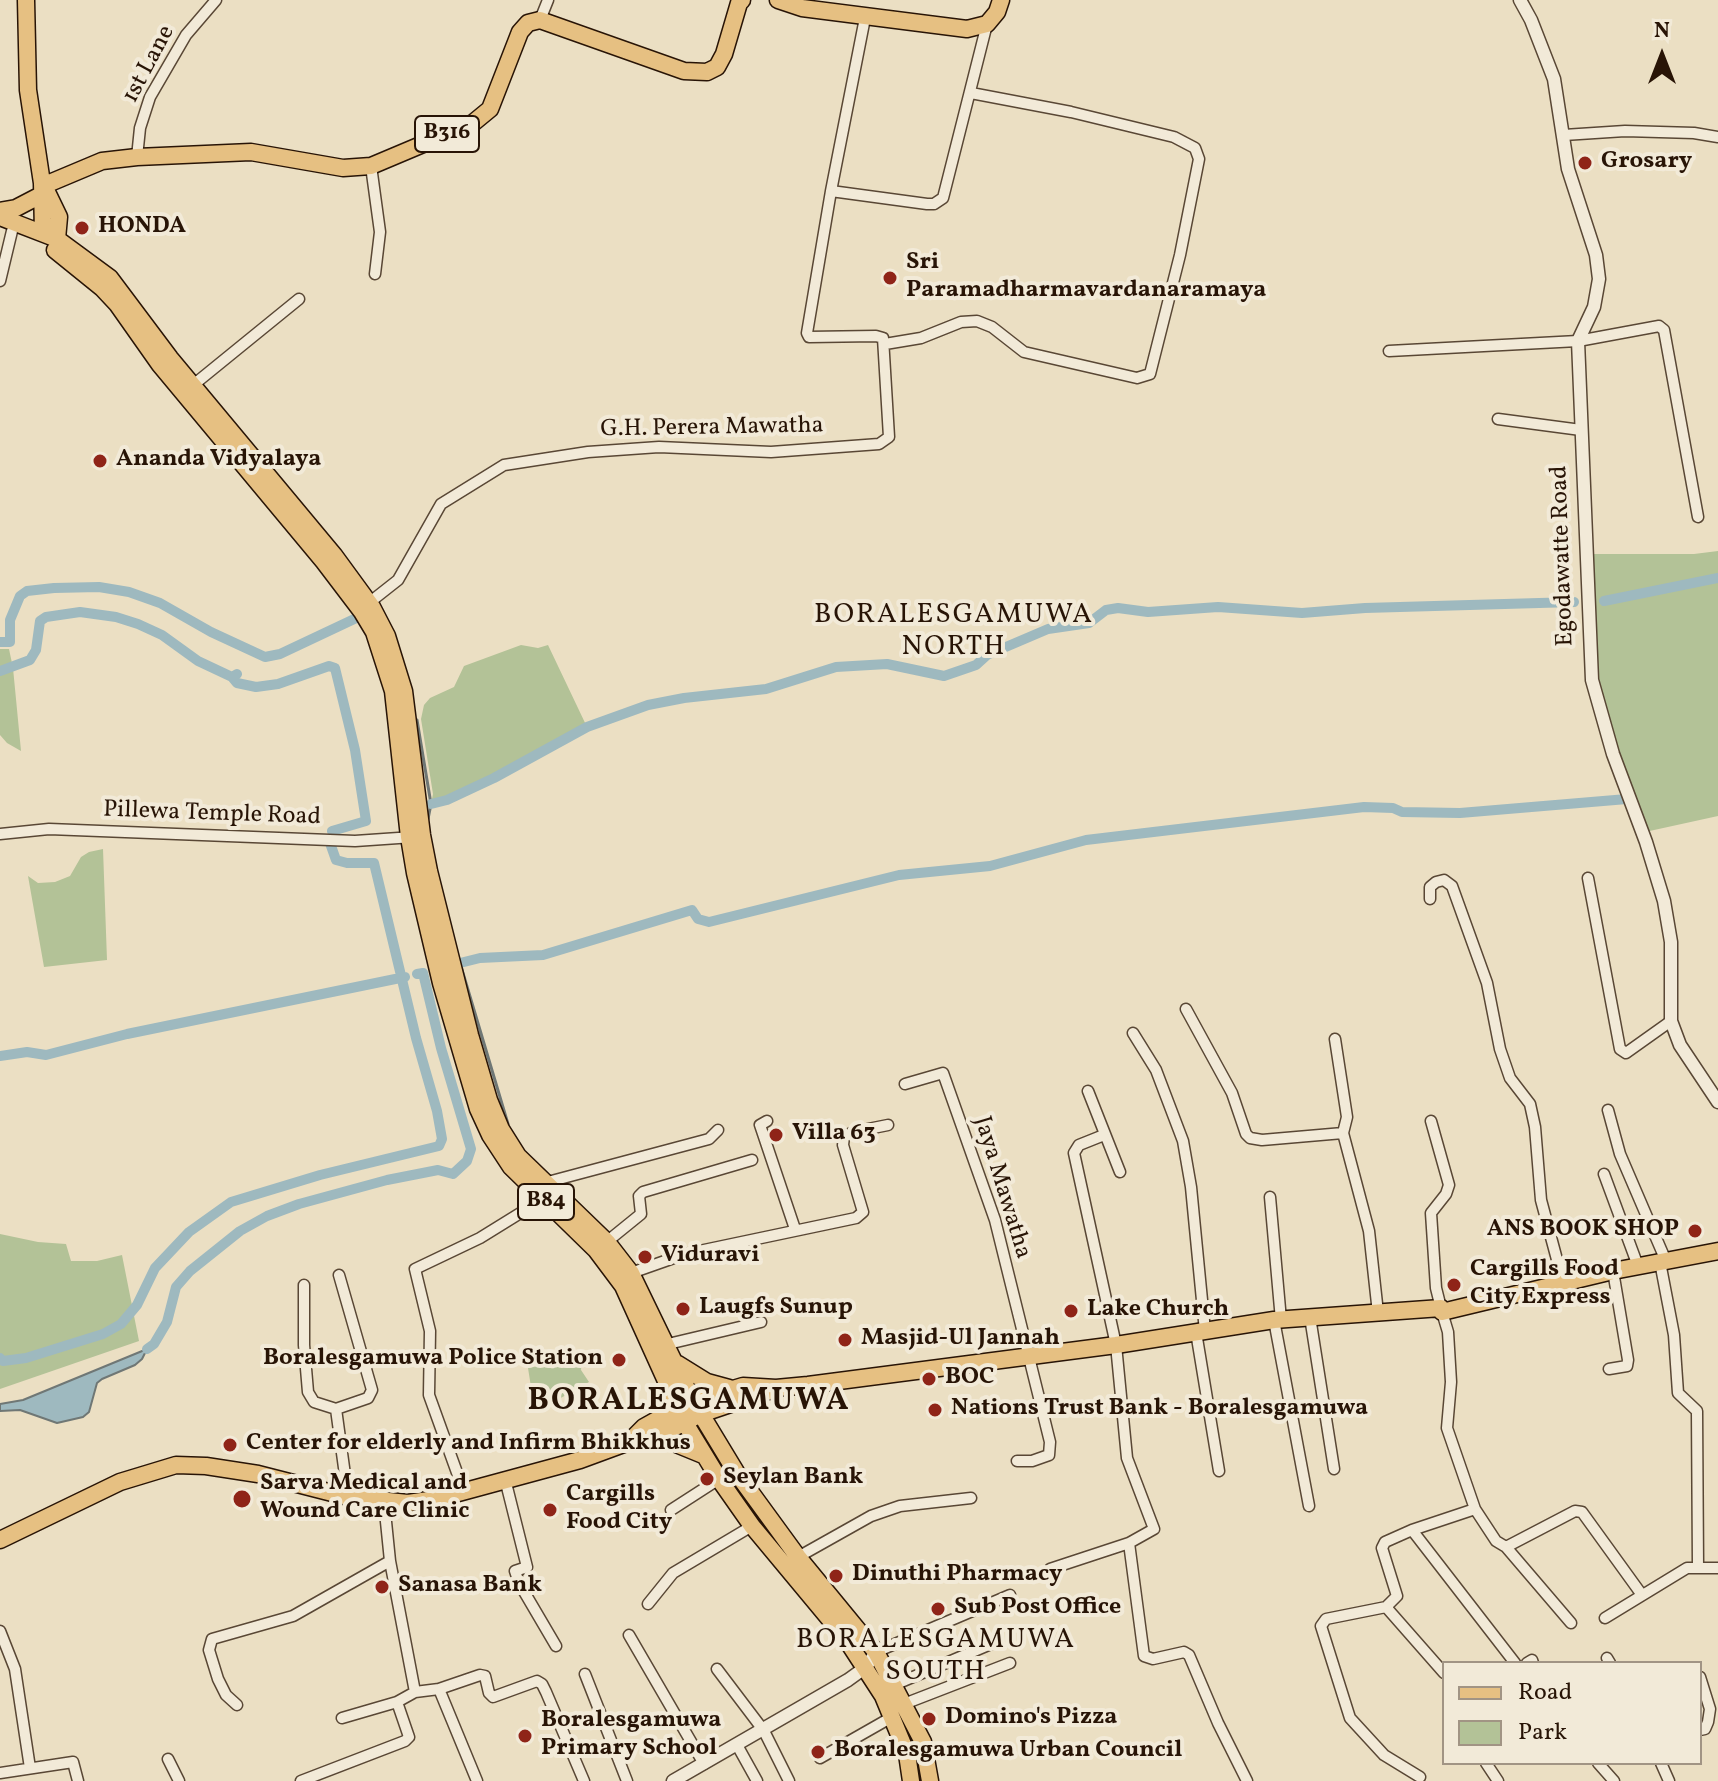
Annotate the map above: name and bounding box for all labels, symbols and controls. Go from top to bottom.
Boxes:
north arrow [1622,16,1702,96]
text: N [1654,16,1670,47]
street label: 1st Lane [118,21,182,109]
road number: B316 [415,116,479,152]
place label: Grosary [1601,149,1692,177]
marker: Grosary [1576,154,1594,172]
place label: HONDA [98,214,186,242]
marker: HONDA [73,219,91,237]
place label: Sri Paramadharmavardanaramaya [906,250,1266,306]
marker: Sri Paramadharmavardanaramaya [881,269,899,287]
street label: G.H. Perera Mawatha [600,413,824,445]
place label: Ananda Vidyalaya [116,447,321,475]
marker: Ananda Vidyalaya [91,452,109,470]
street label: Egodawatte Road [1546,465,1582,647]
district label: BORALESGAMUWA NORTH [814,600,1094,666]
street label: Pillewa Temple Road [103,797,321,833]
street label: Jaya Mawatha [966,1113,1036,1263]
place label: Villa 63 [792,1121,876,1149]
marker: Villa 63 [767,1126,785,1144]
road number: B84 [518,1184,574,1220]
place label: ANS BOOK SHOP [1487,1217,1679,1245]
marker: ANS BOOK SHOP [1686,1222,1704,1240]
place label: Viduravi [661,1243,760,1271]
marker: Viduravi [636,1248,654,1266]
place label: Cargills Food City Express [1470,1257,1619,1313]
marker: Cargills Food City Express [1445,1276,1463,1294]
place label: Laugfs Sunup [699,1295,853,1323]
place label: Lake Church [1087,1297,1229,1325]
marker: Laugfs Sunup [674,1300,692,1318]
marker: Lake Church [1062,1302,1080,1320]
place label: Masjid-Ul Jannah [861,1326,1060,1354]
marker: Masjid-Ul Jannah [836,1331,854,1349]
place label: Boralesgamuwa Police Station [263,1346,603,1374]
marker: Boralesgamuwa Police Station [610,1351,628,1369]
place label: BOC [945,1365,994,1393]
marker: BOC [920,1370,938,1388]
district label: BORALESGAMUWA [527,1384,851,1422]
place label: Nations Trust Bank - Boralesgamuwa [951,1396,1368,1424]
marker: Nations Trust Bank - Boralesgamuwa [926,1401,944,1419]
place label: Center for elderly and Infirm Bhikkhus [246,1431,691,1459]
marker: Center for elderly and Infirm Bhikkhus [221,1436,239,1454]
place label: Seylan Bank [723,1465,863,1493]
marker: Seylan Bank [698,1470,716,1488]
place label: Sarva Medical and Wound Care Clinic [260,1471,469,1527]
place label: Cargills Food City [566,1482,672,1538]
marker: Sarva Medical and Wound Care Clinic [231,1488,253,1510]
marker: Cargills Food City [541,1501,559,1519]
place label: Dinuthi Pharmacy [852,1562,1063,1590]
marker: Dinuthi Pharmacy [827,1567,845,1585]
place label: Sanasa Bank [398,1573,542,1601]
marker: Sanasa Bank [373,1578,391,1596]
place label: Sub Post Office [954,1595,1121,1623]
marker: Sub Post Office [929,1600,947,1618]
district label: BORALESGAMUWA SOUTH [796,1625,1076,1691]
legend [1442,1661,1702,1765]
text: Road [1518,1676,1572,1710]
place label: Domino's Pizza [945,1705,1117,1733]
place label: Boralesgamuwa Primary School [541,1708,721,1764]
marker: Domino's Pizza [920,1710,938,1728]
text: Park [1518,1716,1567,1750]
marker: Boralesgamuwa Primary School [516,1727,534,1745]
place label: Boralesgamuwa Urban Council [834,1738,1182,1766]
marker: Boralesgamuwa Urban Council [809,1743,827,1761]

